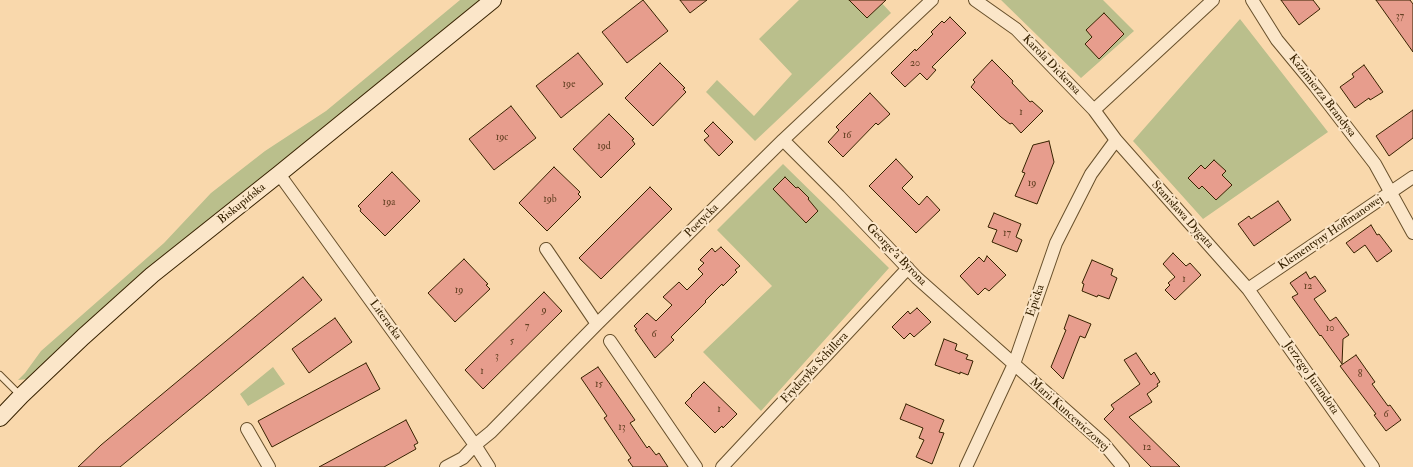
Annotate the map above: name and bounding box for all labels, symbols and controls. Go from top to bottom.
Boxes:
house number: 37 [1396,11,1404,23]
street label: Karola Dickensa [1019,32,1083,98]
street label: Kazimierza Brandysa [1285,52,1359,140]
house number: 20 [910,58,920,70]
house number: 19e [563,79,575,91]
house number: 1 [1019,107,1023,119]
house number: 16 [843,130,851,142]
house number: 19c [496,132,508,144]
house number: 19d [597,141,611,153]
house number: 19 [1028,178,1036,190]
street label: Stanisława Dygata [1148,178,1216,252]
street label: Biskupińska [215,180,269,228]
street label: Klementyny Hoffmanowej [1276,193,1386,273]
house number: 19b [543,194,557,206]
house number: 19a [383,197,395,209]
street label: Poetycka [682,201,722,241]
street label: George'a Byrona [863,221,929,289]
house number: 17 [1003,228,1011,240]
house number: 1 [1182,274,1186,286]
house number: 12 [1304,281,1312,293]
street label: Epicka [1024,283,1048,319]
house number: 19 [455,285,463,297]
street label: Literacka [366,297,404,343]
house number: 9 [541,305,547,317]
house number: 7 [525,321,529,333]
house number: 10 [1326,323,1334,335]
house number: 6 [651,329,657,341]
street label: Fryderyka Schillera [778,329,852,407]
house number: 5 [510,336,514,348]
street label: Jerzego Jurandota [1280,339,1342,417]
house number: 3 [495,351,499,363]
house number: 1 [480,366,484,378]
house number: 8 [1358,369,1362,381]
street label: Marii Kuncewiczowej [1026,375,1112,455]
house number: 15 [595,379,603,391]
house number: 1 [717,404,721,416]
house number: 6 [1383,409,1389,421]
house number: 13 [618,422,626,434]
house number: 12 [1143,442,1151,454]

